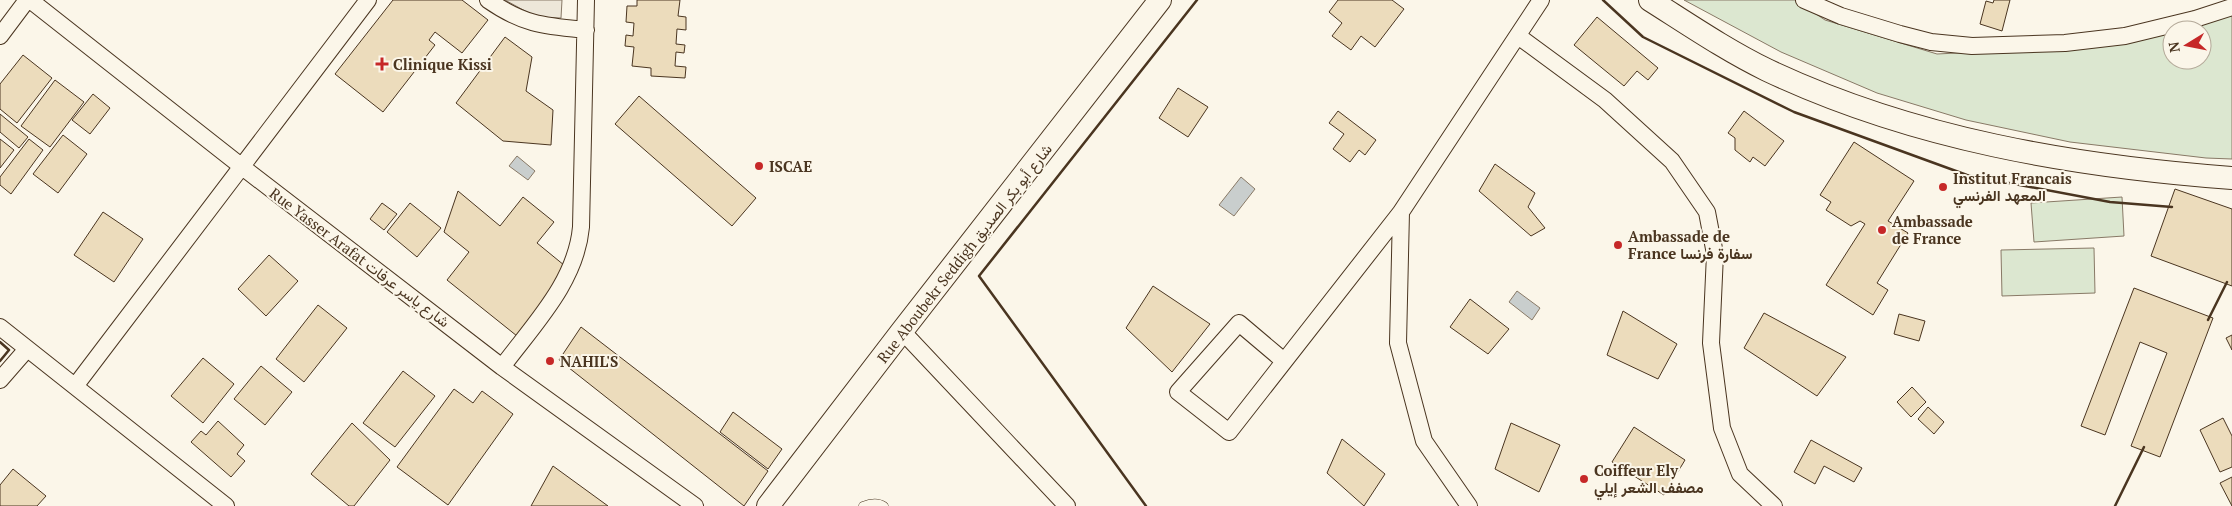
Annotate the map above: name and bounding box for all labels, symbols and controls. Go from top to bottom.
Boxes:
north arrow [2162,20,2212,70]
text: N [2163,40,2184,54]
place label: Clinique Kissi [393,54,492,74]
marker: Clinique Kissi [375,57,389,71]
street label: Rue Aboubekr Seddigh شارع أبو بكر الصديق [872,139,1058,368]
place label: ISCAE [769,156,812,176]
marker: ISCAE [753,160,765,172]
place label: Institut Francais المعهد الفرنسي [1953,168,2072,209]
marker: Institut Francais المعهد الفرنسي [1937,181,1949,193]
street label: Rue Yasser Arafat شارع ياسر عرفات [265,183,454,333]
place label: Ambassade de France [1892,211,1973,248]
marker: Ambassade de France [1876,224,1888,236]
place label: Ambassade de France سفارة فرنسا [1628,226,1753,263]
marker: Ambassade de France سفارة فرنسا [1612,239,1624,251]
place label: NAHIL'S [560,351,618,371]
marker: NAHIL'S [544,355,556,367]
place label: Coiffeur Ely مصفف الشعر إيلي [1594,460,1704,501]
marker: Coiffeur Ely مصفف الشعر إيلي [1578,473,1590,485]

